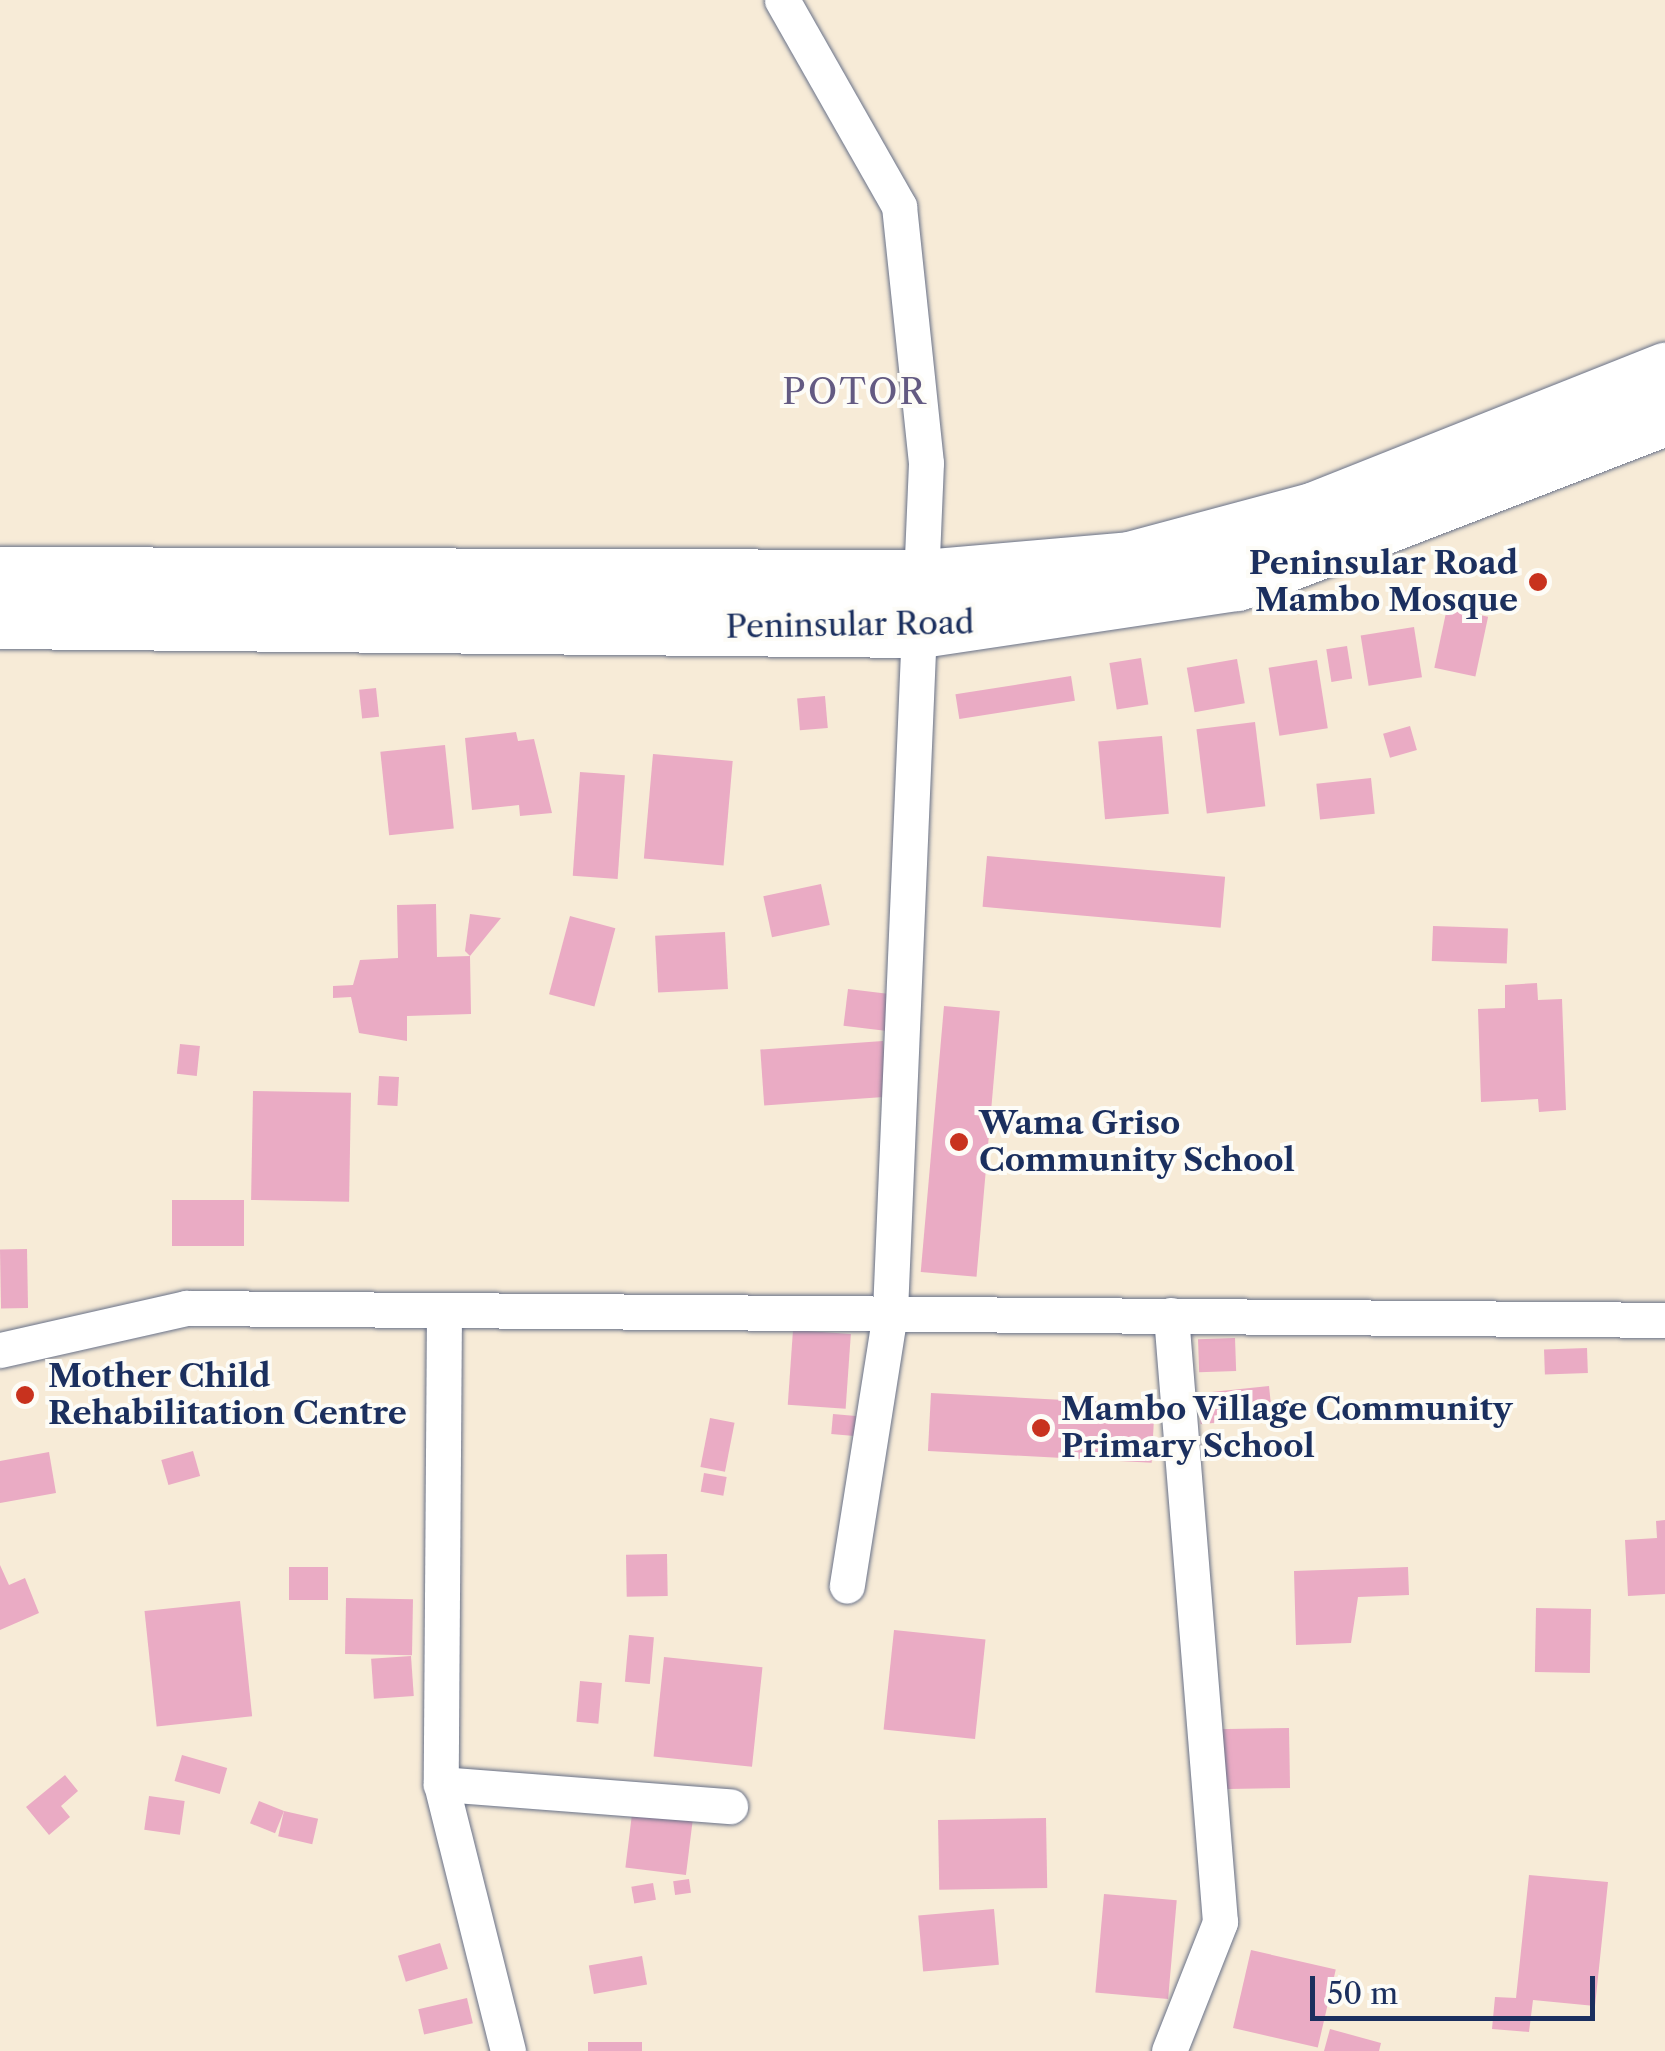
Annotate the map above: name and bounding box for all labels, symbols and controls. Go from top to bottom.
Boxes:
district label: POTOR [782,371,928,413]
place label: Peninsular Road Mambo Mosque [1248,545,1518,620]
marker: Peninsular Road Mambo Mosque [1527,571,1549,593]
street label: Peninsular Road [725,604,975,646]
place label: Wama Griso Community School [979,1105,1296,1180]
marker: Wama Griso Community School [948,1131,970,1153]
place label: Mother Child Rehabilitation Centre [48,1358,407,1433]
marker: Mother Child Rehabilitation Centre [12,1382,38,1408]
place label: Mambo Village Community Primary School [1061,1391,1514,1466]
marker: Mambo Village Community Primary School [1030,1417,1052,1439]
scale bar [1315,1956,1600,2018]
text: 50 m [1327,1975,1398,2012]

